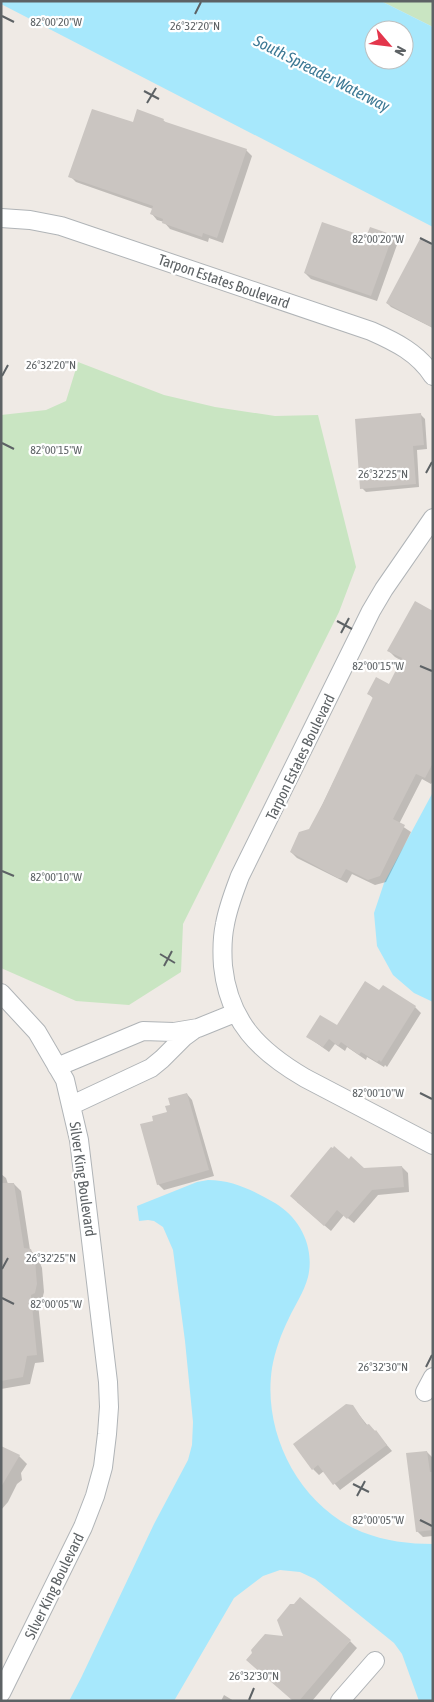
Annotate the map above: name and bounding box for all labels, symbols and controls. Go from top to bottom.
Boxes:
text: 82°00'20"W [30,15,82,29]
text: 26°32'20"N [170,19,220,33]
north arrow [364,20,414,70]
water label: South Spreader Waterway [250,31,393,116]
text: N [391,44,409,59]
text: 82°00'20"W [352,232,404,246]
street label: Tarpon Estates Boulevard [156,250,292,312]
text: 26°32'20"N [26,358,76,372]
text: 82°00'15"W [30,443,82,457]
text: 26°32'25"N [358,467,408,481]
text: 82°00'15"W [352,659,404,673]
street label: Tarpon Estates Boulevard [262,691,338,823]
text: 82°00'10"W [30,870,82,884]
text: 82°00'10"W [352,1086,404,1100]
street label: Silver King Boulevard [67,1120,99,1238]
text: 26°32'25"N [26,1251,76,1265]
text: 82°00'05"W [30,1297,82,1311]
text: 26°32'30"N [358,1360,408,1374]
text: 82°00'05"W [352,1513,404,1527]
street label: Silver King Boulevard [21,1530,87,1642]
text: 26°32'30"N [229,1669,279,1683]

